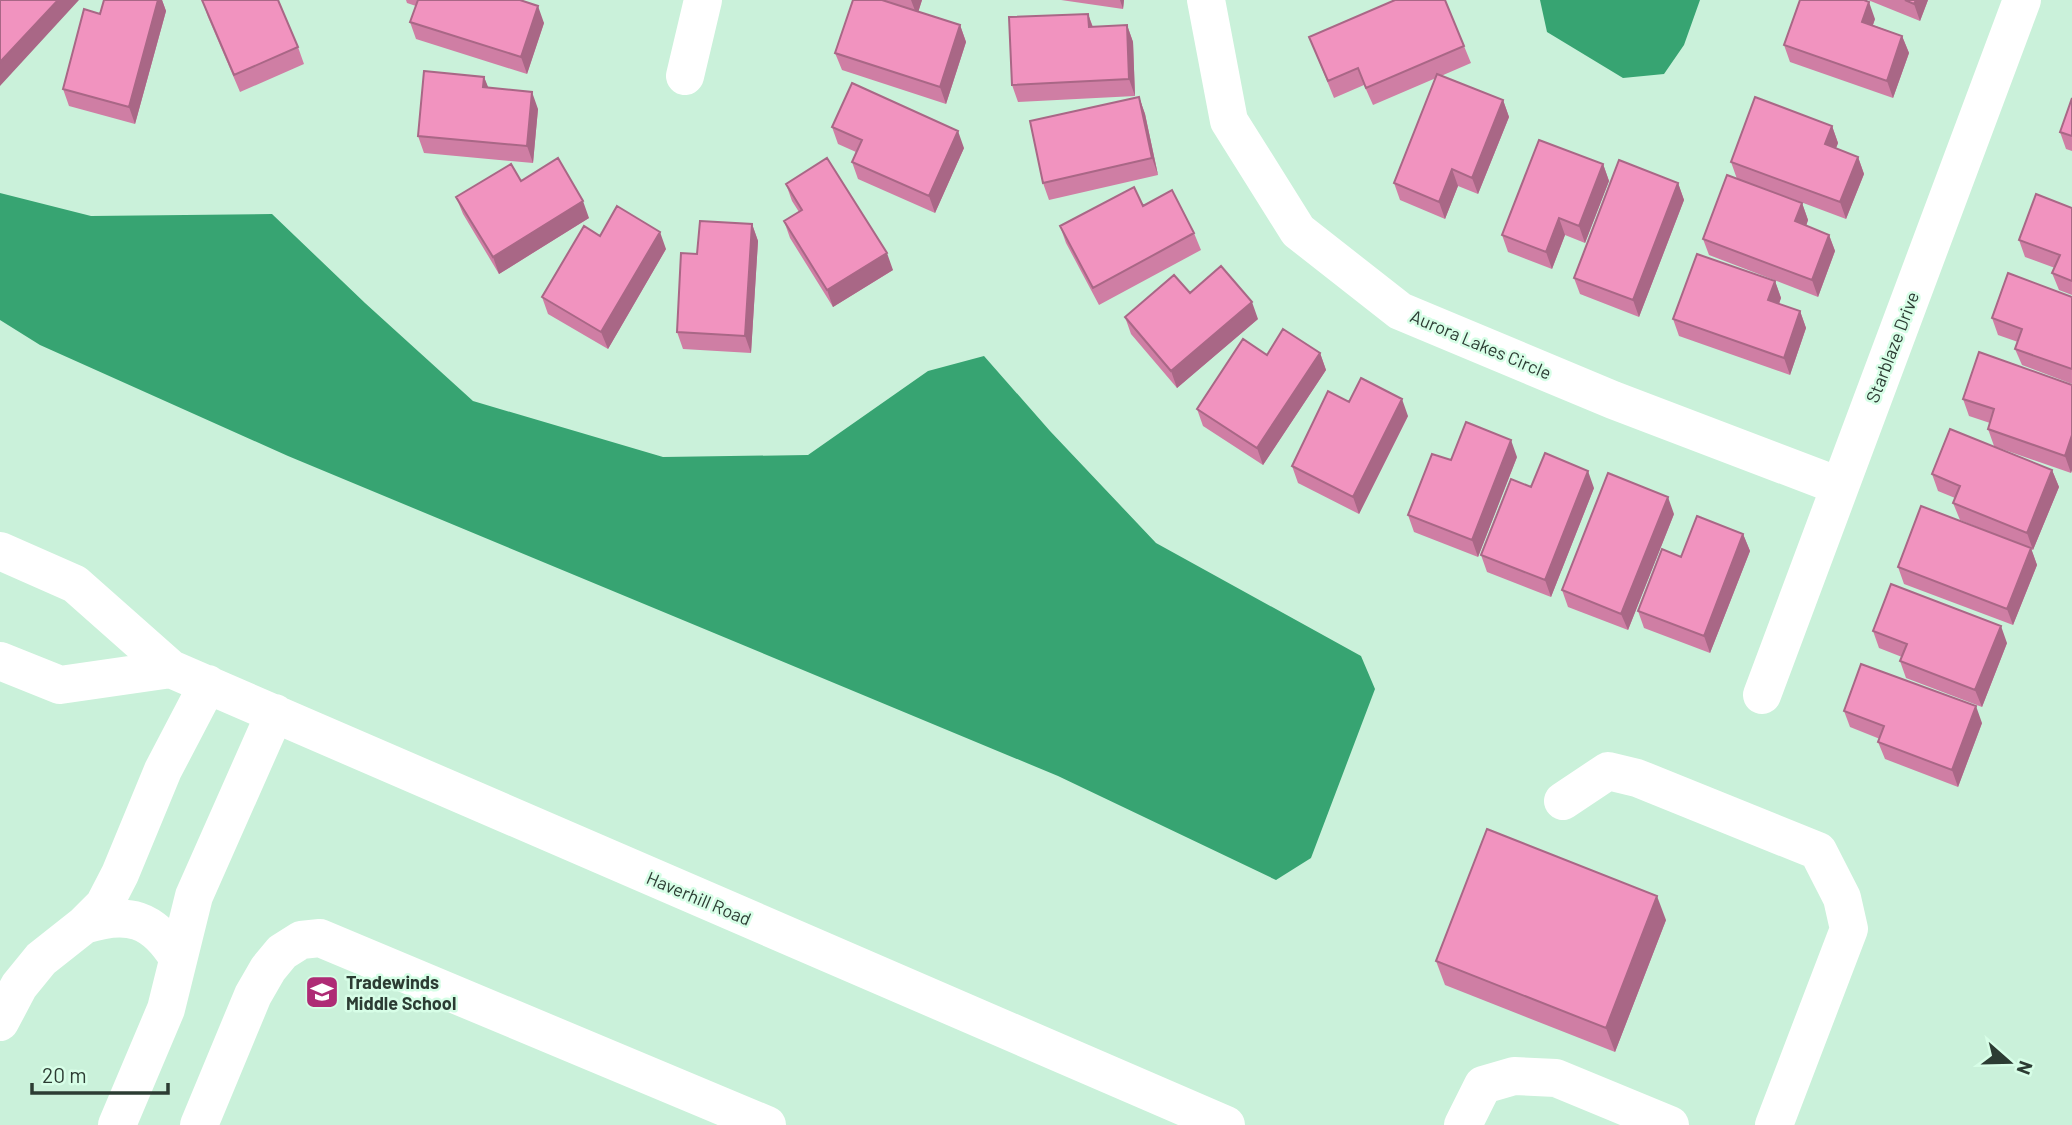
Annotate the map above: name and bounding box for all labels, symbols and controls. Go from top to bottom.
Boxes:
street label: Starblaze Drive [1861,288,1923,406]
street label: Aurora Lakes Circle [1407,304,1555,384]
street label: Haverhill Road [644,866,754,930]
place label: Tradewinds Middle School [346,971,456,1014]
school or university icon: Tradewinds Middle School [303,973,341,1011]
north arrow [1974,1027,2044,1097]
scale bar [32,1052,168,1096]
text: N [2012,1058,2038,1078]
text: 20 m [42,1062,87,1087]

